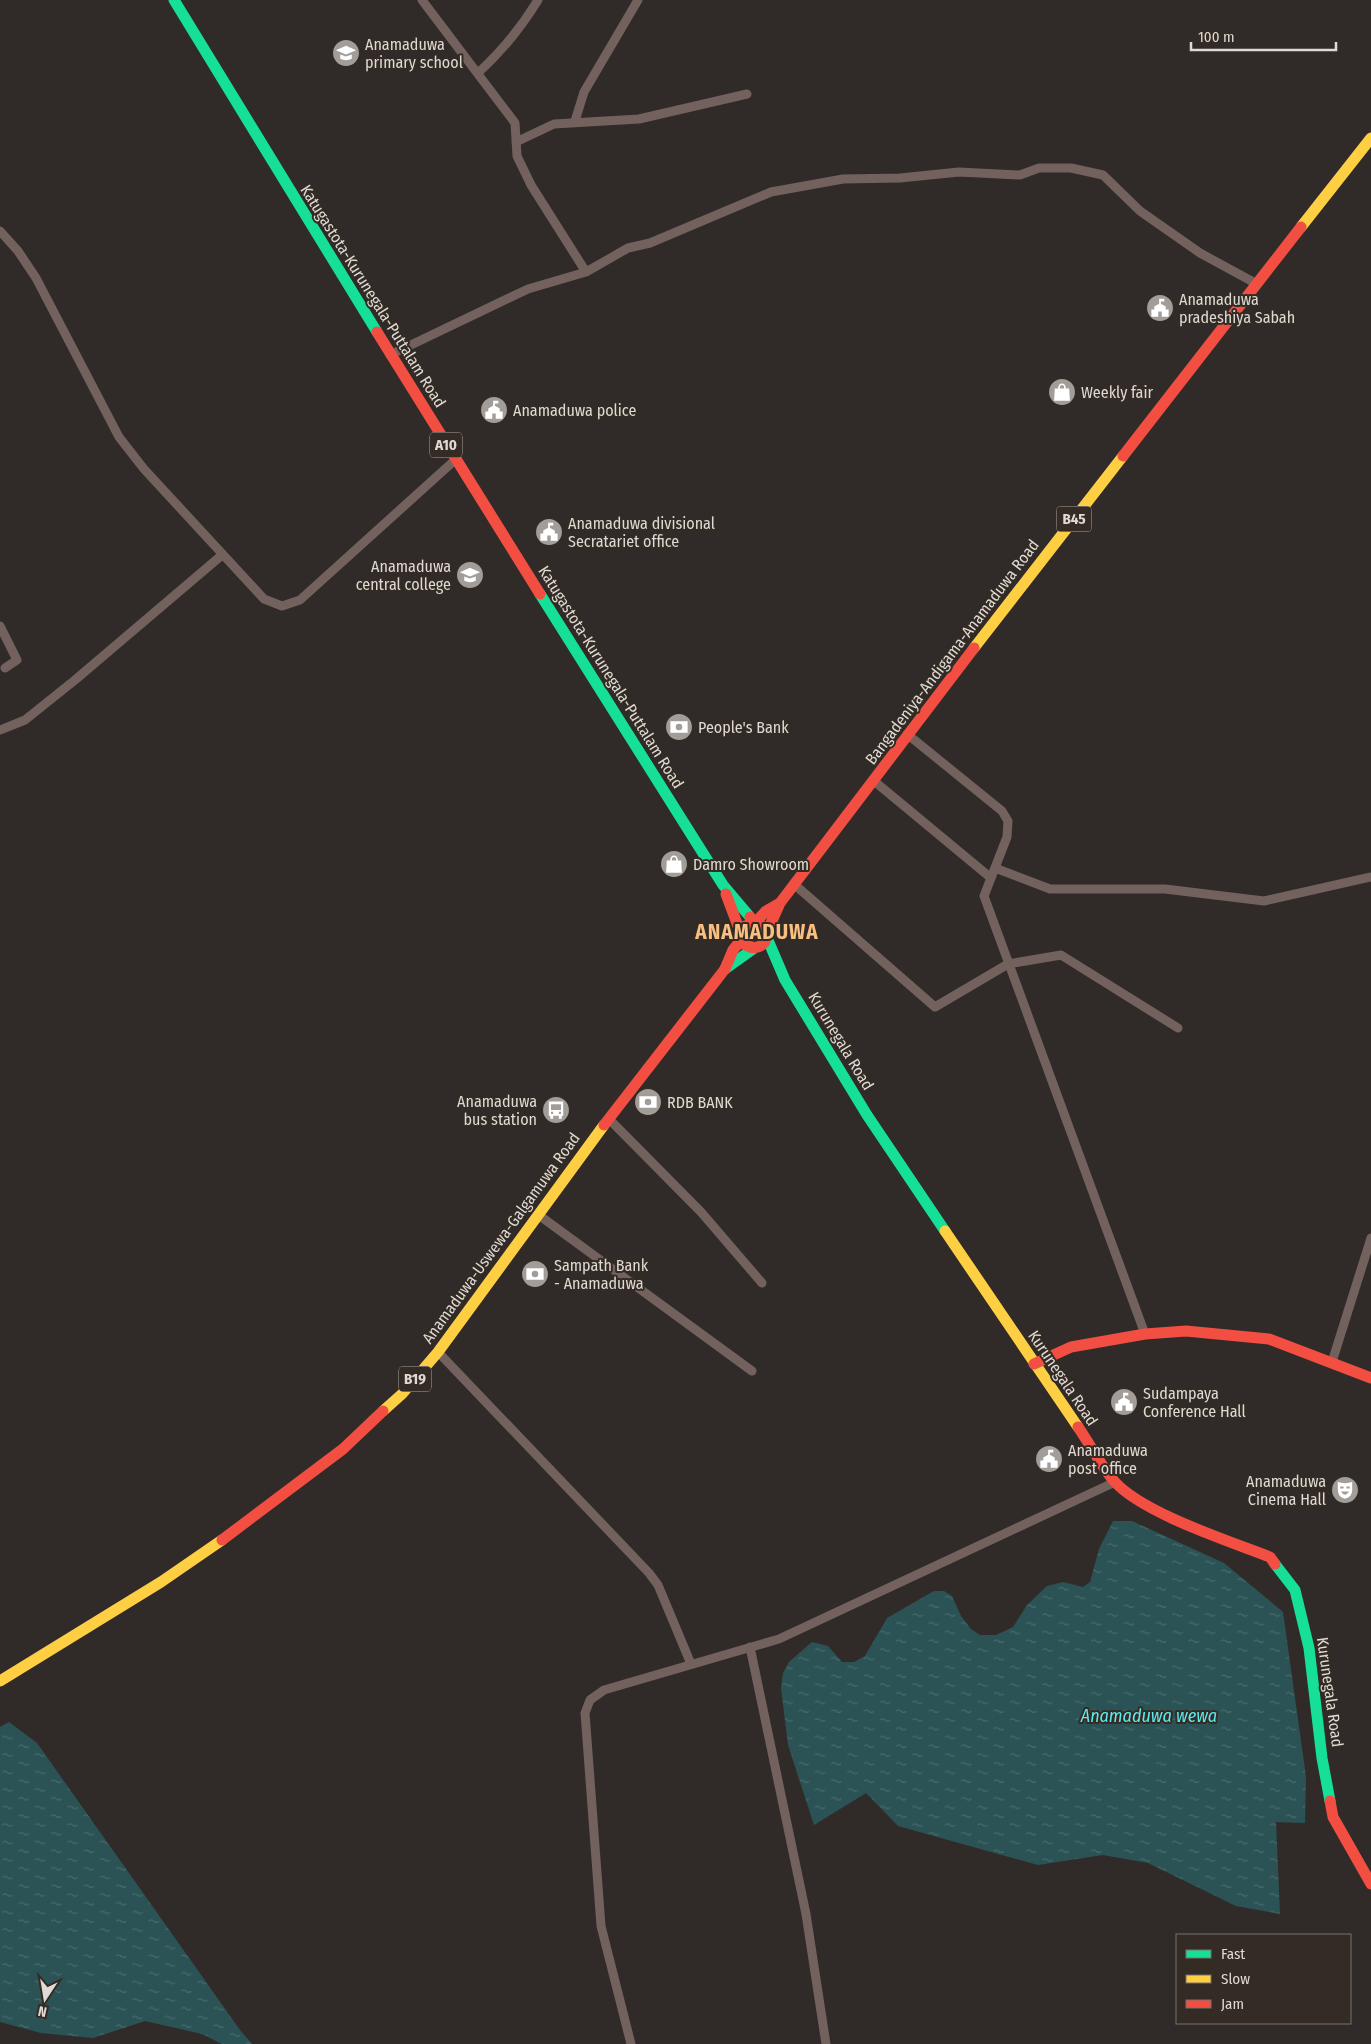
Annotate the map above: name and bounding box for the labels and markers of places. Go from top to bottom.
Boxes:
place label: Anamaduwa primary school [365,35,463,72]
school or university icon: Anamaduwa primary school [331,38,361,68]
place label: Anamaduwa pradeshiya Sabah [1179,290,1295,327]
public building icon: Anamaduwa pradeshiya Sabah [1145,293,1175,323]
shop icon: Weekly fair [1047,377,1077,407]
place label: Weekly fair [1081,383,1153,402]
public building icon: Anamaduwa police [479,395,509,425]
place label: Anamaduwa police [513,401,636,420]
place label: Anamaduwa divisional Secratariet office [568,514,715,551]
public building icon: Anamaduwa divisional Secratariet office [534,517,564,547]
place label: Anamaduwa central college [356,557,451,594]
school or university icon: Anamaduwa central college [455,560,485,590]
bank icon: People's Bank [664,712,694,742]
place label: People's Bank [698,718,789,737]
shop icon: Damro Showroom [659,849,689,879]
place label: Damro Showroom [693,855,809,874]
bank icon: RDB BANK [633,1087,663,1117]
place label: Anamaduwa bus station [457,1092,537,1129]
place label: RDB BANK [667,1093,733,1112]
bus stop icon: Anamaduwa bus station [541,1095,571,1125]
place label: Sampath Bank - Anamaduwa [554,1256,649,1293]
bank icon: Sampath Bank - Anamaduwa [520,1259,550,1289]
place label: Sudampaya Conference Hall [1143,1384,1246,1421]
public building icon: Sudampaya Conference Hall [1109,1387,1139,1417]
place label: Anamaduwa post office [1068,1441,1148,1478]
public building icon: Anamaduwa post office [1034,1444,1064,1474]
place label: Anamaduwa Cinema Hall [1246,1472,1326,1509]
theatre icon: Anamaduwa Cinema Hall [1330,1475,1360,1505]

